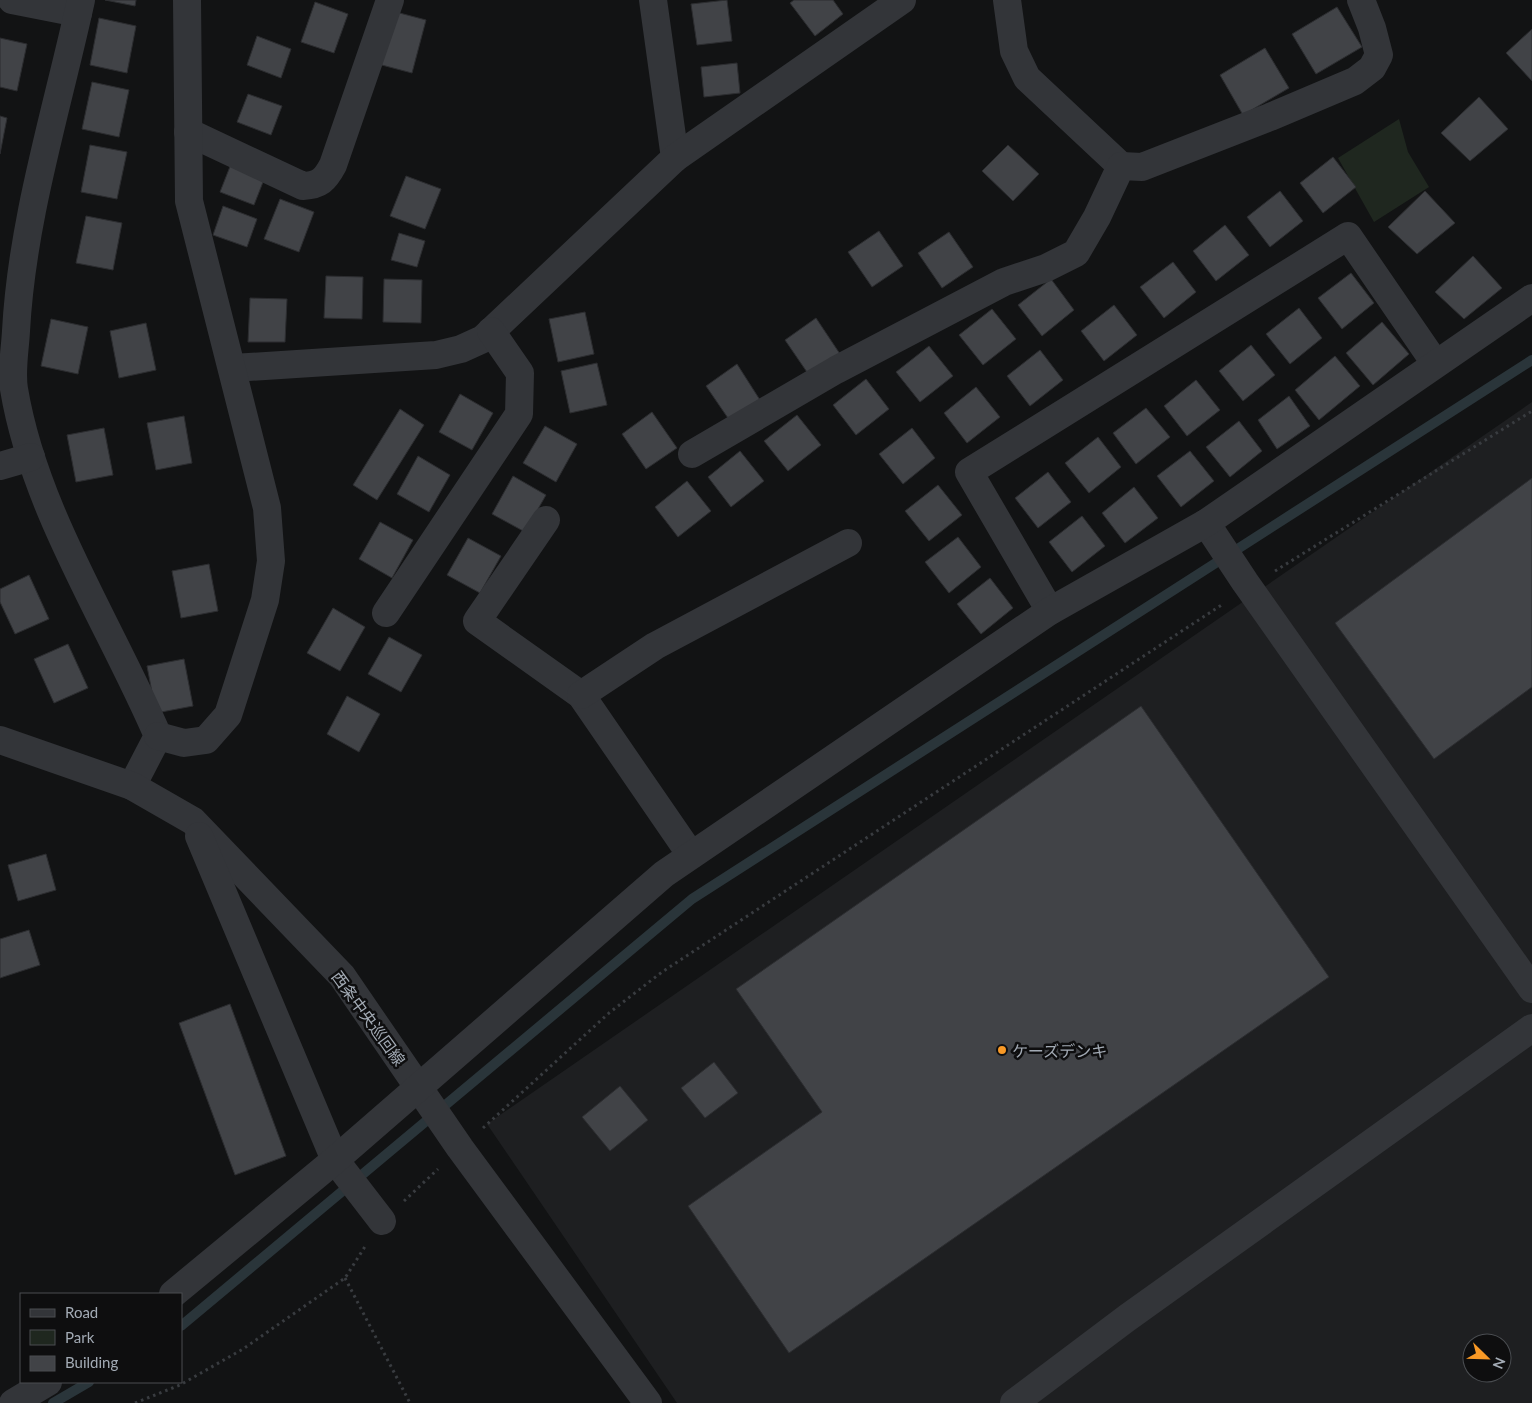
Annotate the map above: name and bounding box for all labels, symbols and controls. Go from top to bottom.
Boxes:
street label: 西条中央巡回線 [328,967,410,1069]
place label: ケーズデンキ [1012,1041,1107,1060]
marker: ケーズデンキ [996,1044,1008,1056]
legend [20,1293,182,1383]
text: Road [65,1303,98,1321]
text: Park [65,1328,95,1346]
north arrow [1462,1333,1512,1383]
text: Building [65,1353,118,1371]
text: N [1489,1355,1509,1372]

